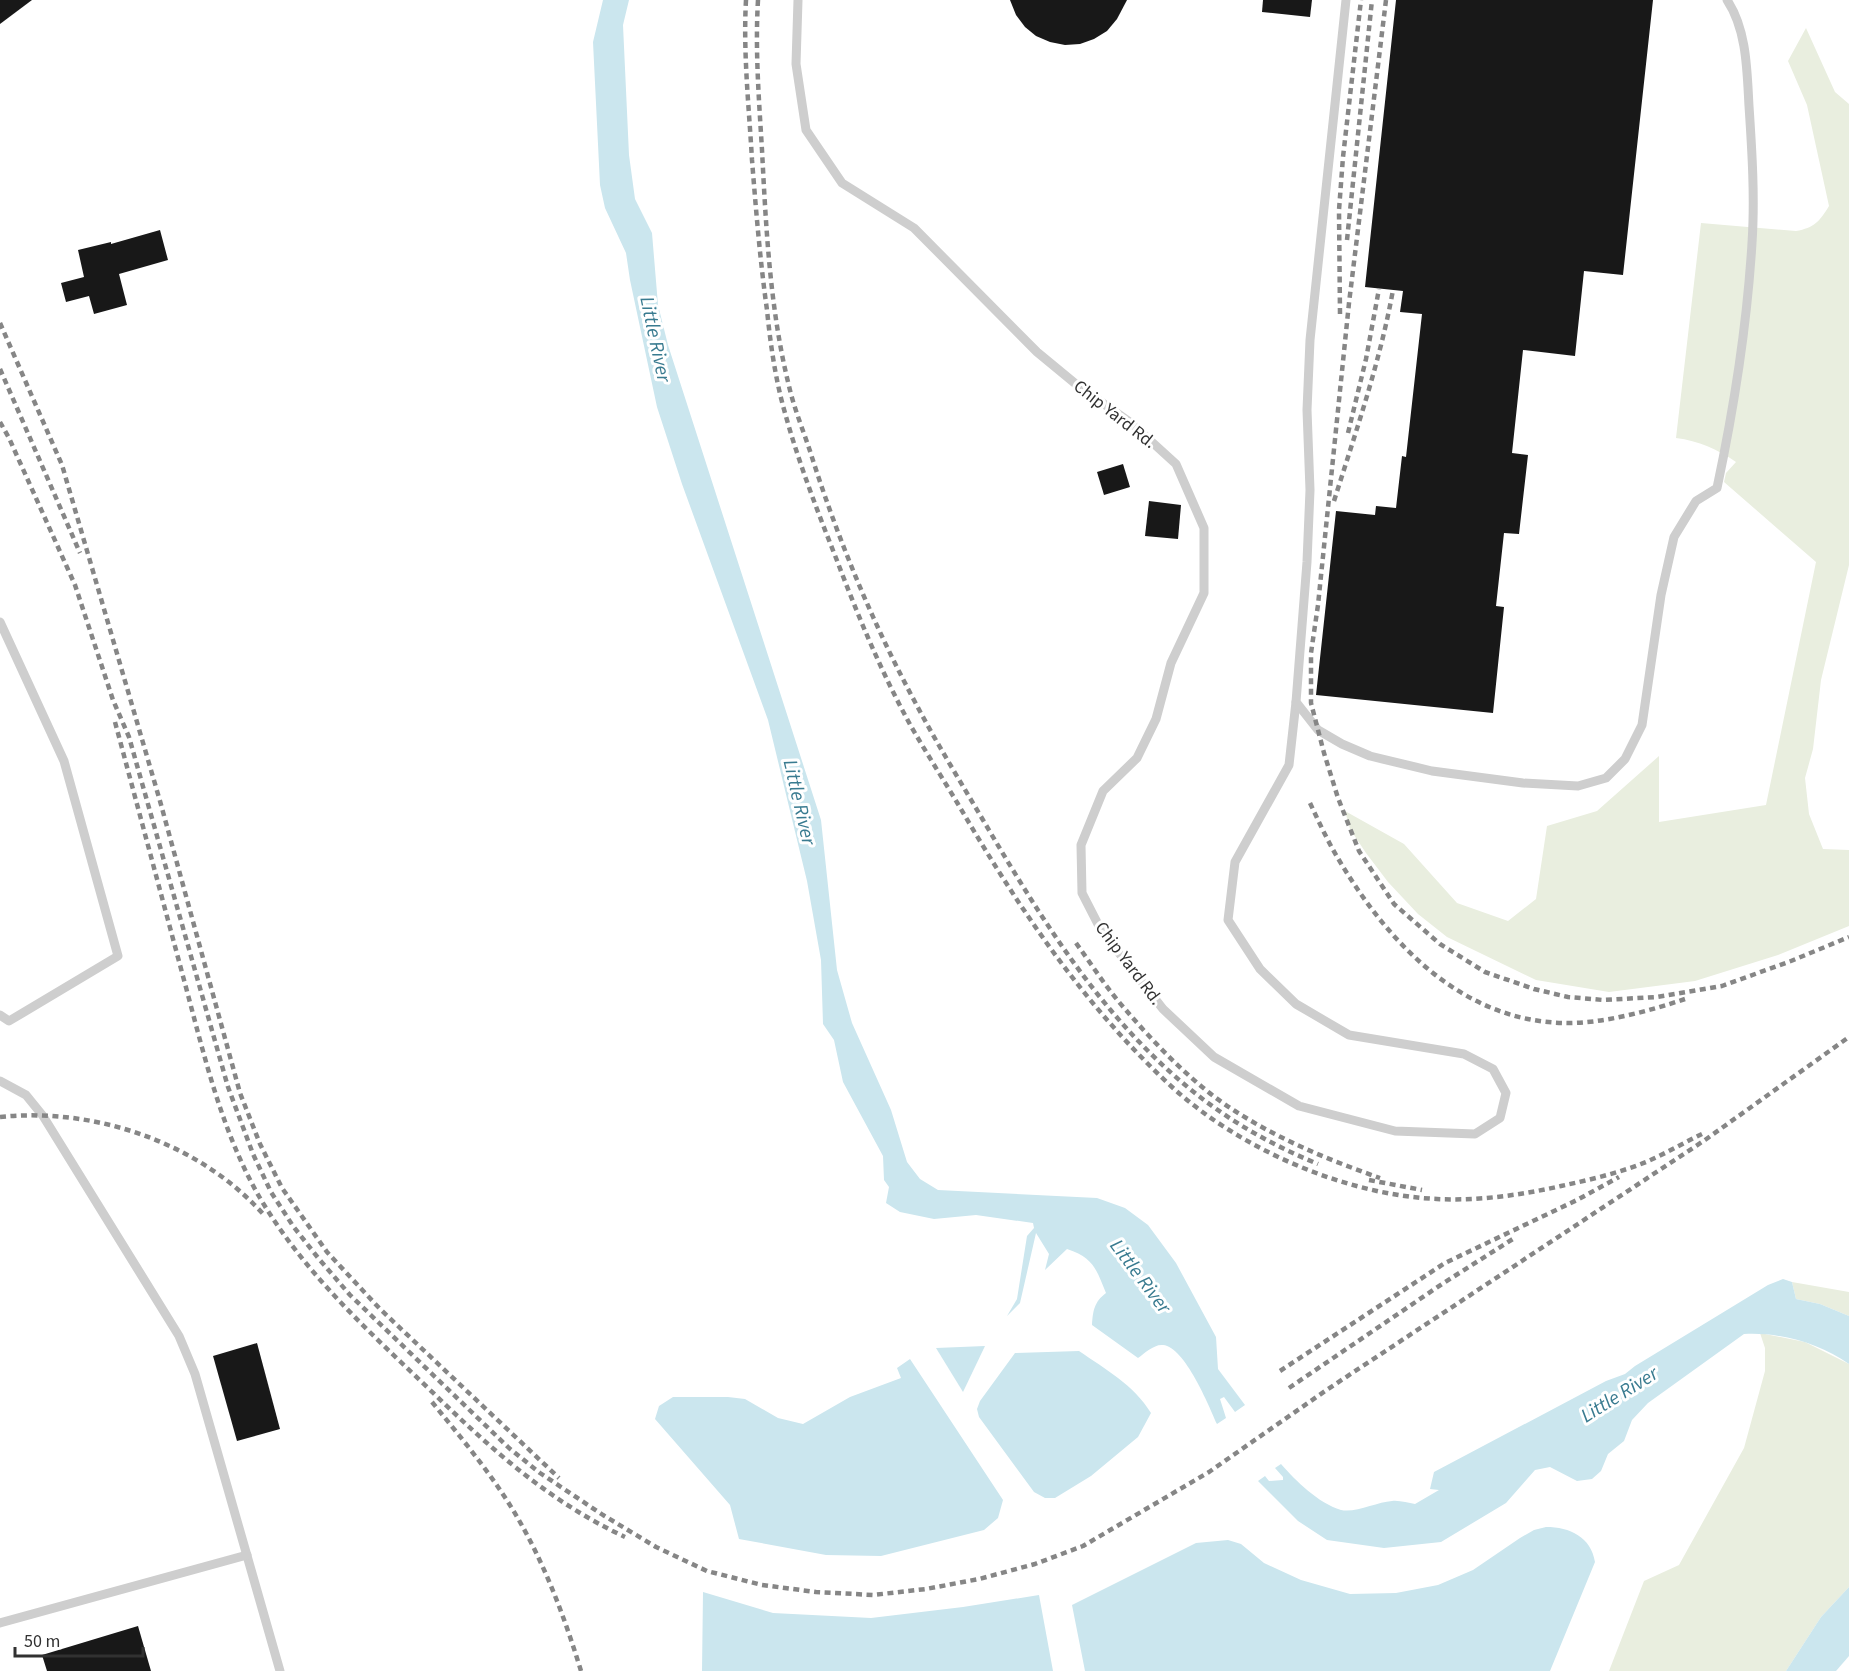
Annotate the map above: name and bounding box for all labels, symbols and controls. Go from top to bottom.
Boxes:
water label: Little River [632,294,678,386]
street label: Chip Yard Rd. [1068,374,1161,455]
water label: Little River [776,757,823,849]
street label: Chip Yard Rd. [1089,916,1168,1010]
water label: Little River [1103,1234,1178,1321]
water label: Little River [1575,1359,1665,1430]
scale bar [15,1620,142,1658]
text: 50 m [24,1629,60,1654]

